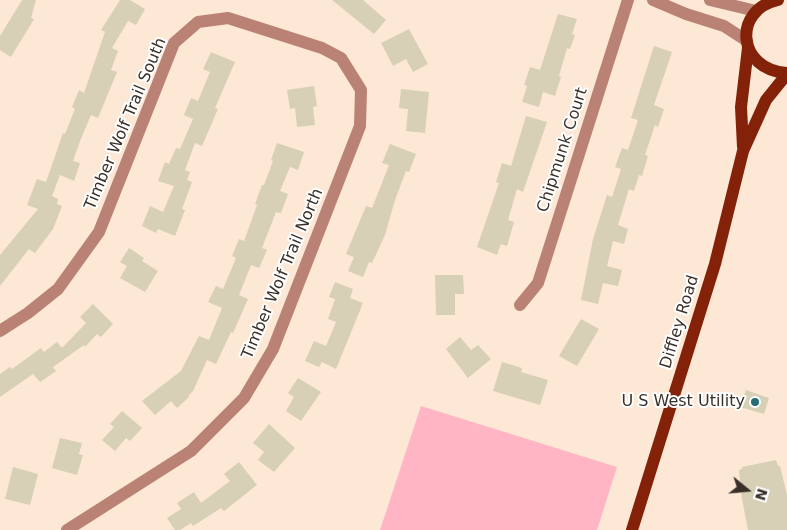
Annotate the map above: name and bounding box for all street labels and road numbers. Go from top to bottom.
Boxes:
street label: Timber Wolf Trail South [81,35,171,213]
street label: Chipmunk Court [534,85,592,215]
street label: Timber Wolf Trail North [238,186,328,362]
street label: Diffley Road [657,273,703,371]

